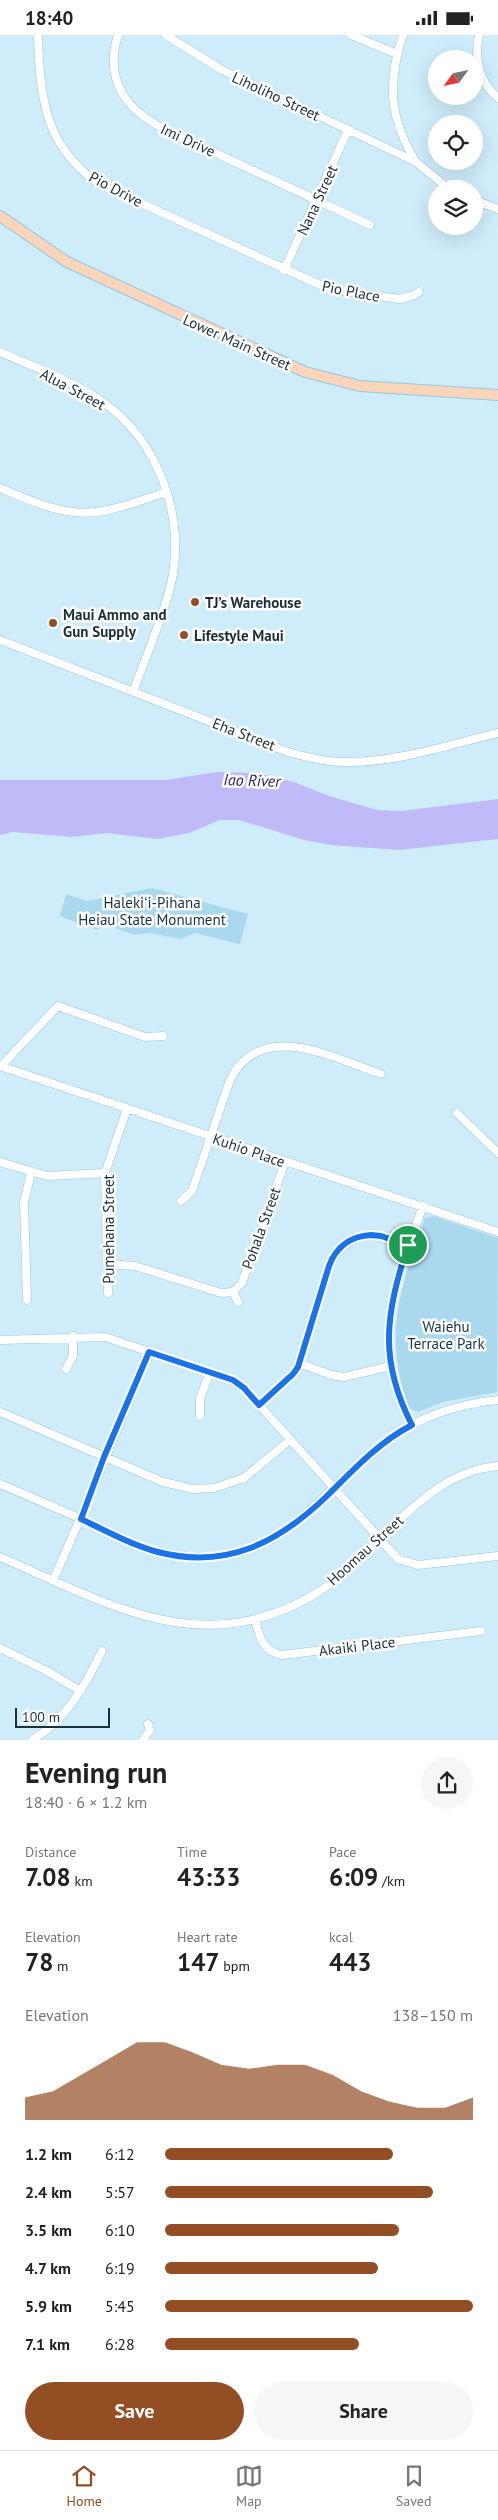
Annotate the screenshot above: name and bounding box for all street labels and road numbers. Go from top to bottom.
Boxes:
street label: Liholiho Street [229,67,323,125]
street label: Imi Drive [158,119,218,161]
street label: Nana Street [292,162,342,238]
street label: Pio Drive [86,167,146,211]
street label: Pio Place [320,276,382,306]
street label: Lower Main Street [180,310,294,374]
street label: Alua Street [37,364,109,414]
street label: Eha Street [210,713,278,755]
street label: Kuhio Place [210,1129,288,1171]
street label: Pumehana Street [99,1174,118,1284]
street label: Pohala Street [237,1184,285,1272]
street label: Hoomau Street [323,1511,407,1589]
street label: Akaiki Place [318,1632,396,1660]

